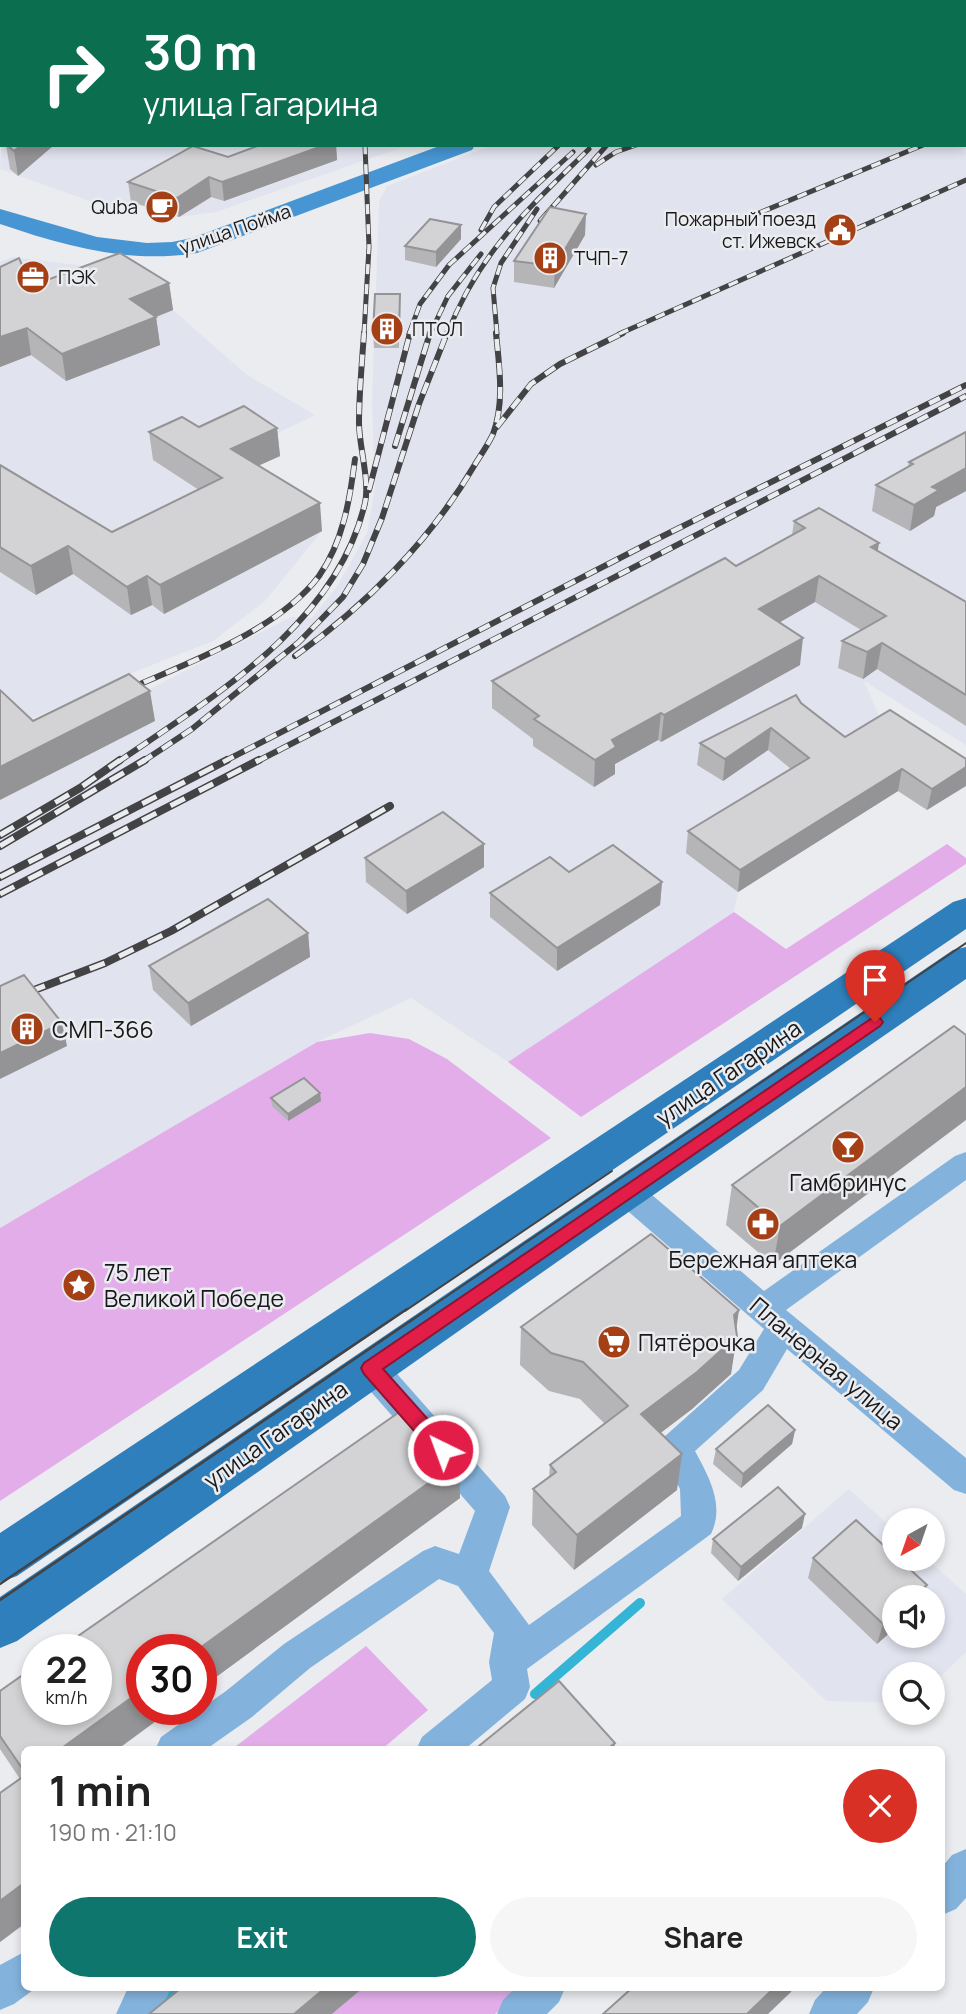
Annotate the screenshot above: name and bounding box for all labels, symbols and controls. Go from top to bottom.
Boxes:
text: 30 m [143,18,258,85]
icon: right [28,28,119,119]
text: улица Гагарина [143,82,378,126]
cafe icon: Quba [143,188,181,226]
place label: Quba [91,194,138,220]
street label: улица Пойма [176,198,294,260]
place label: Пожарный поезд ст. Ижевск [665,206,817,254]
public building icon: Пожарный поезд ст. Ижевск [821,211,859,249]
building icon: ТЧП-7 [531,239,569,277]
place label: ТЧП-7 [574,245,628,271]
office icon: ПЭК [14,258,52,296]
place label: ПЭК [58,264,96,290]
building icon: ПТОЛ [368,310,406,348]
place label: ПТОЛ [412,316,463,342]
pin [845,950,905,1022]
icon: arrive [856,961,894,999]
building icon: СМП-366 [8,1010,46,1048]
street label: улица Гагарина [649,1011,807,1133]
place label: СМП-366 [52,1013,154,1045]
bar icon: Гамбринус [829,1128,867,1166]
place label: Гамбринус [789,1166,907,1198]
pharmacy icon: Бережная аптека [744,1205,782,1243]
place label: Бережная аптека [669,1243,857,1275]
place label: 75 лет Великой Победе [104,1256,284,1314]
place icon: 75 лет Великой Победе [60,1266,98,1304]
street label: Планерная улица [743,1289,911,1437]
supermarket icon: Пятёрочка [595,1323,633,1361]
place label: Пятёрочка [638,1326,756,1358]
street label: улица Гагарина [197,1372,353,1496]
position arrow [406,1413,480,1487]
north arrow [882,1508,945,1572]
map controls [882,1508,945,1725]
button: sound [882,1585,945,1648]
speed limit sign: 30 [126,1634,217,1725]
text: 22 [46,1646,87,1694]
button: search [882,1662,945,1725]
text: km/h [46,1685,87,1709]
text: 1 min [49,1761,152,1819]
button: close [843,1769,917,1843]
text: 190 m · 21:10 [49,1816,177,1848]
button: Exit [49,1897,476,1977]
button: Share [490,1897,917,1977]

